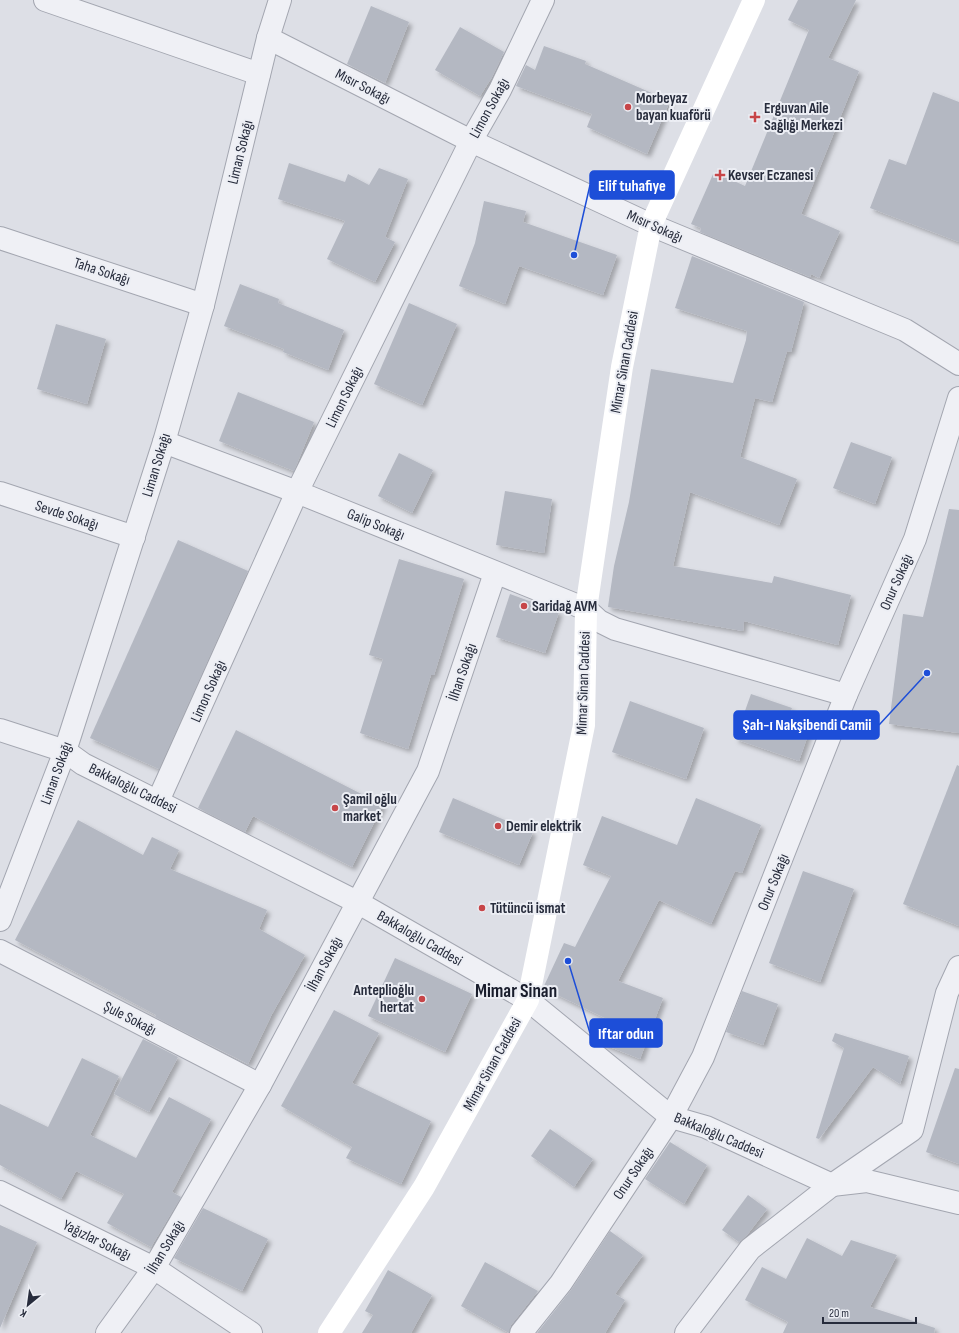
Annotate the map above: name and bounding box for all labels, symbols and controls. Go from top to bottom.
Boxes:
street label: Mısır Sokağı [332,64,394,108]
street label: Limon Sokağı [465,75,514,142]
place label: Morbeyaz bayan kuaförü [636,89,711,125]
place label: Erguvan Aile Sağlığı Merkezi [764,99,843,135]
marker: Morbeyaz bayan kuaförü [623,102,633,112]
marker: Erguvan Aile Sağlığı Merkezi [749,111,761,123]
street label: Liman Sokağı [223,118,258,186]
place label: Kevser Eczanesi [728,166,813,185]
marker: Kevser Eczanesi [715,170,725,180]
callout: Elif tuhafiye [590,171,674,199]
text: Elif tuhafiye [598,177,666,196]
street label: Mısır Sokağı [624,206,686,247]
street label: Taha Sokağı [71,253,133,290]
street label: Mimar Sinan Caddesi [606,309,643,415]
street label: Limon Sokağı [321,363,367,431]
street label: Liman Sokağı [138,431,175,499]
street label: Sevde Sokağı [33,496,101,535]
street label: Galip Sokağı [344,504,407,545]
street label: Onur Sokağı [876,551,917,613]
place label: Saridağ AVM [532,597,597,616]
marker: Saridağ AVM [519,601,529,611]
street label: Mimar Sinan Caddesi [572,631,595,735]
street label: İlhan Sokağı [444,641,481,704]
street label: Limon Sokağı [186,657,231,725]
callout: Şah-ı Nakşibendi Camii [734,711,879,739]
text: Şah-ı Nakşibendi Camii [742,716,872,735]
street label: Liman Sokağı [36,739,77,807]
street label: Bakkaloğlu Caddesi [86,759,180,818]
place label: Şamil oğlu market [343,790,397,826]
marker: Şamil oğlu market [330,803,340,813]
place label: Demir elektrik [506,817,582,836]
marker: Demir elektrik [493,821,503,831]
street label: Onur Sokağı [753,851,793,913]
place label: Tütüncü ismat [490,899,566,918]
marker: Tütüncü ismat [477,903,487,913]
street label: Bakkaloğlu Caddesi [374,906,466,971]
street label: İlhan Sokağı [302,933,347,995]
district label: Mimar Sinan [475,980,557,1003]
place label: Anteplioğlu hertat [352,981,414,1017]
marker: Anteplioğlu hertat [417,994,427,1004]
street label: Şule Sokağı [100,997,159,1040]
street label: Mimar Sinan Caddesi [459,1014,526,1114]
callout: Iftar odun [590,1019,662,1047]
text: Iftar odun [598,1025,654,1044]
street label: Bakkaloğlu Caddesi [671,1108,767,1163]
street label: Onur Sokağı [609,1143,658,1203]
street label: Yağızlar Sokağı [59,1216,134,1265]
street label: İlhan Sokağı [142,1217,189,1278]
north arrow [8,1285,48,1325]
scale bar [823,1299,916,1325]
text: K [17,1306,29,1320]
text: 20 m [829,1306,849,1321]

